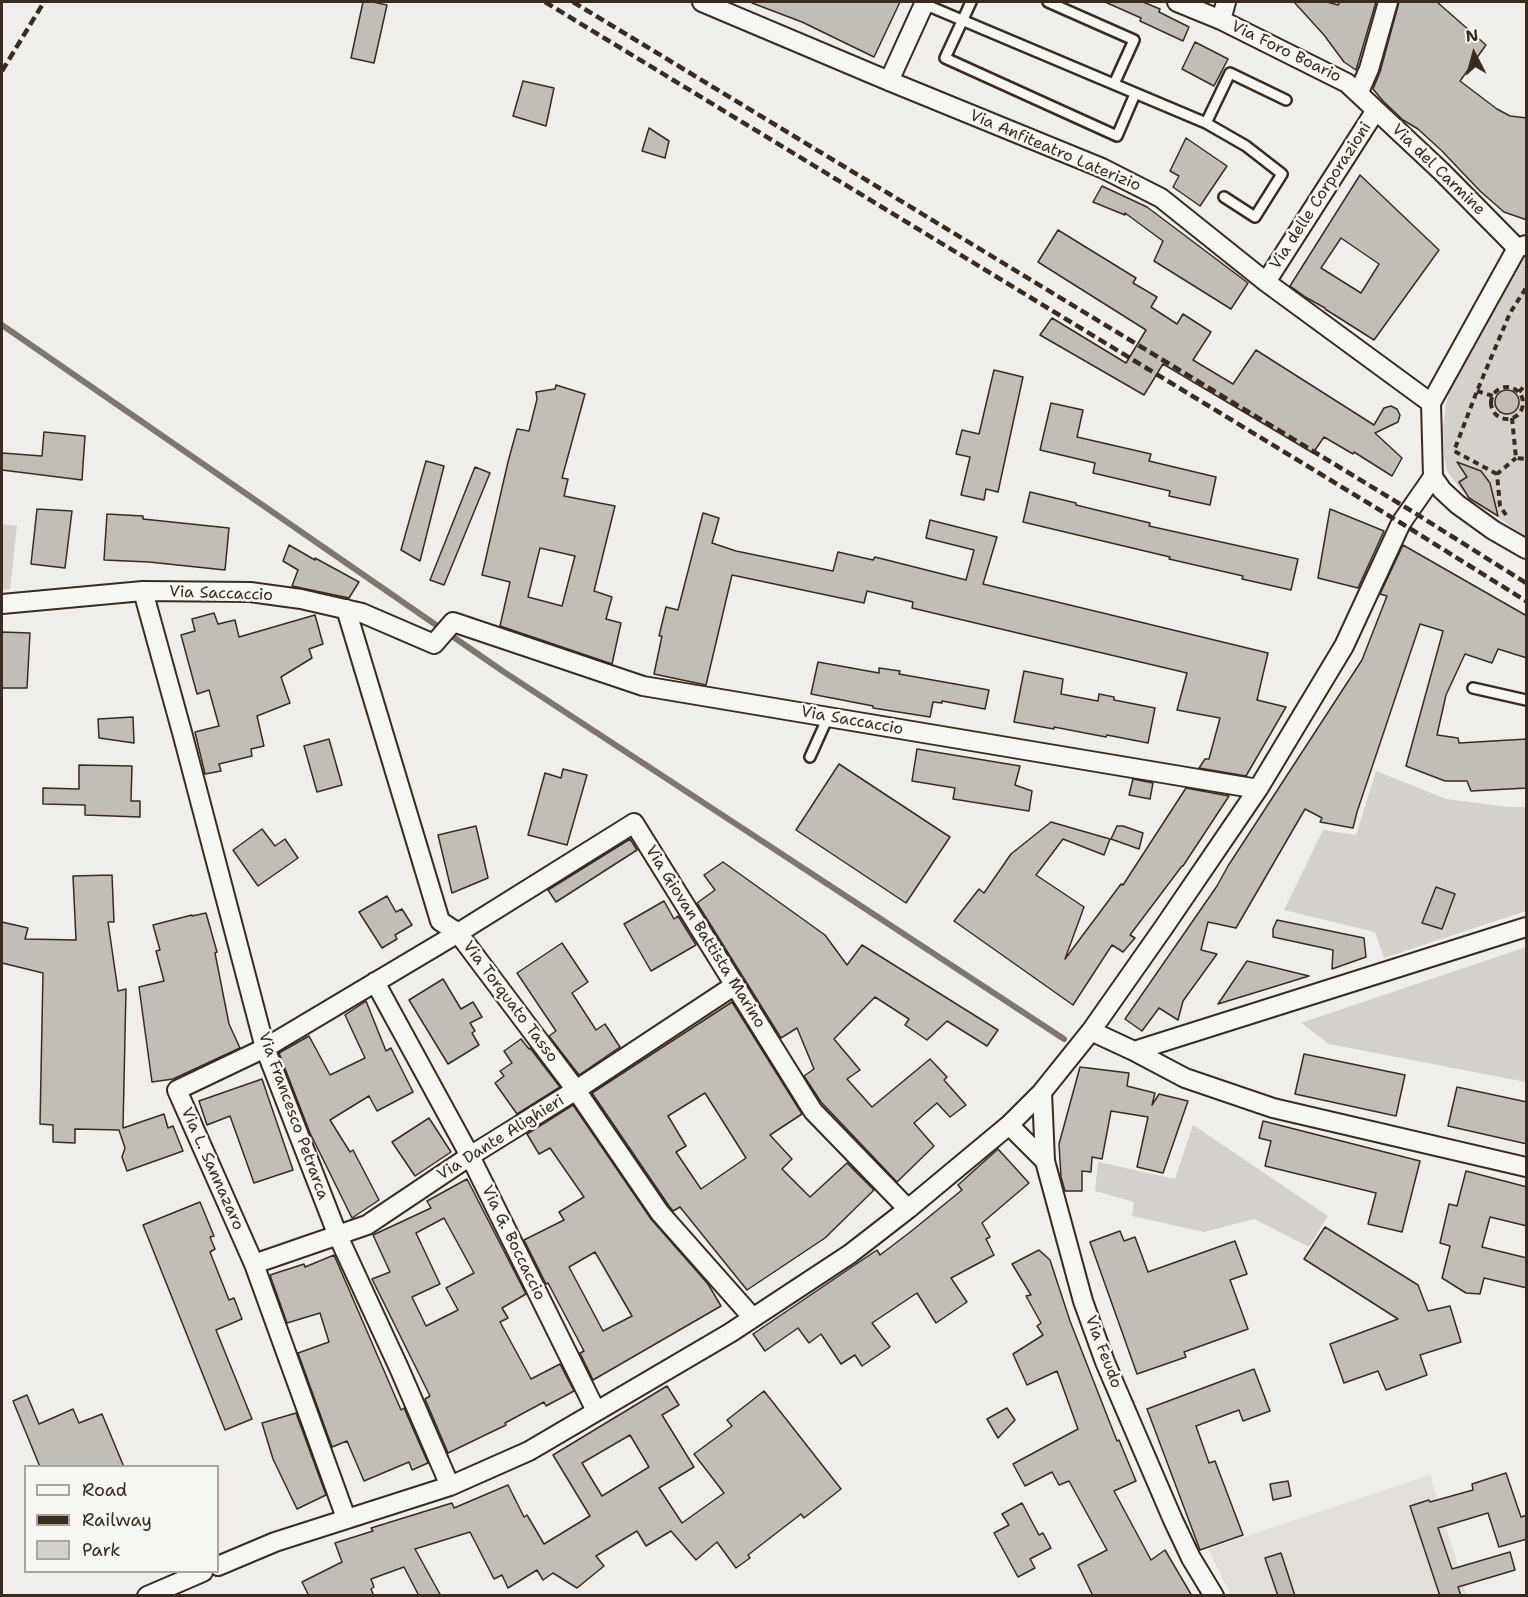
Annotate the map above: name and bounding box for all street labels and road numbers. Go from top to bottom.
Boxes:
street label: Via Foro Boario [1228,17,1344,87]
street label: Via Anfiteatro Laterizio [967,106,1143,196]
street label: Via delle Corporazioni [1266,119,1376,273]
street label: Via del Carmine [1387,120,1489,220]
street label: Via Saccaccio [169,583,273,605]
street label: Via Saccaccio [799,703,905,739]
street label: Via Giovan Battista Marino [641,842,769,1032]
street label: Via Torquato Tasso [458,937,562,1067]
street label: Via Francesco Petrarca [254,1030,332,1202]
street label: Via Dante Alighieri [434,1091,568,1185]
street label: Via L. Sannazaro [176,1105,248,1233]
street label: Via G. Boccaccio [477,1182,549,1304]
street label: Via Feudo [1080,1313,1126,1391]

